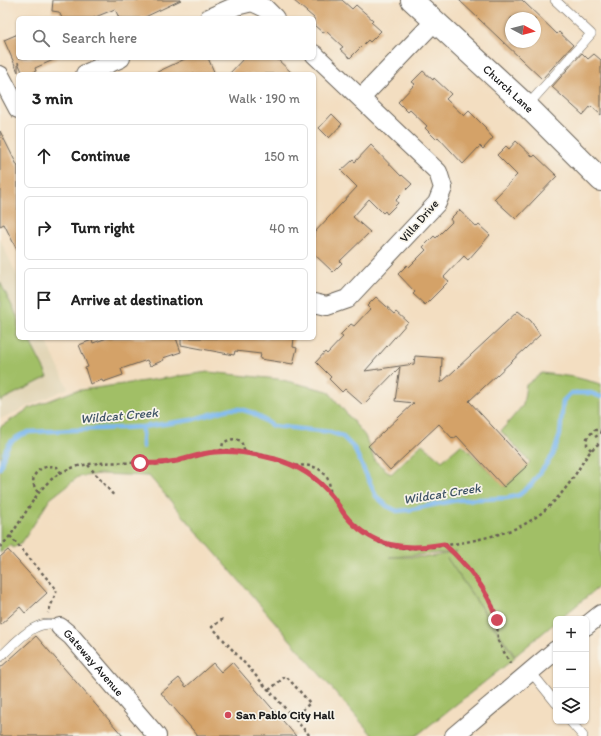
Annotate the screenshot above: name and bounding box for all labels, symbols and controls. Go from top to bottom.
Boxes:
north arrow [505,12,541,48]
search box [16,16,316,60]
icon: search [30,27,52,49]
text: Search here [62,29,137,47]
street label: Church Lane [480,62,537,116]
text: 3 min [32,88,73,108]
text: Walk · 190 m [229,91,300,106]
icon: ahead [33,145,55,167]
text: Continue [71,147,130,165]
text: 150 m [264,149,299,164]
street label: Villa Drive [397,196,442,245]
icon: right [33,217,55,239]
text: Turn right [71,219,135,237]
text: 40 m [269,221,299,236]
icon: arrive [33,289,55,311]
text: Arrive at destination [71,291,203,309]
water label: Wildcat Creek [80,405,160,426]
route start [131,454,149,472]
water label: Wildcat Creek [402,480,483,507]
route end [488,611,506,629]
map controls [553,616,589,724]
button: + [553,616,589,652]
street label: Gateway Avenue [61,626,127,699]
button: − [553,652,589,688]
button: layers [553,688,589,724]
place label: San Pablo City Hall [236,708,335,723]
marker: San Pablo City Hall [223,710,233,720]

